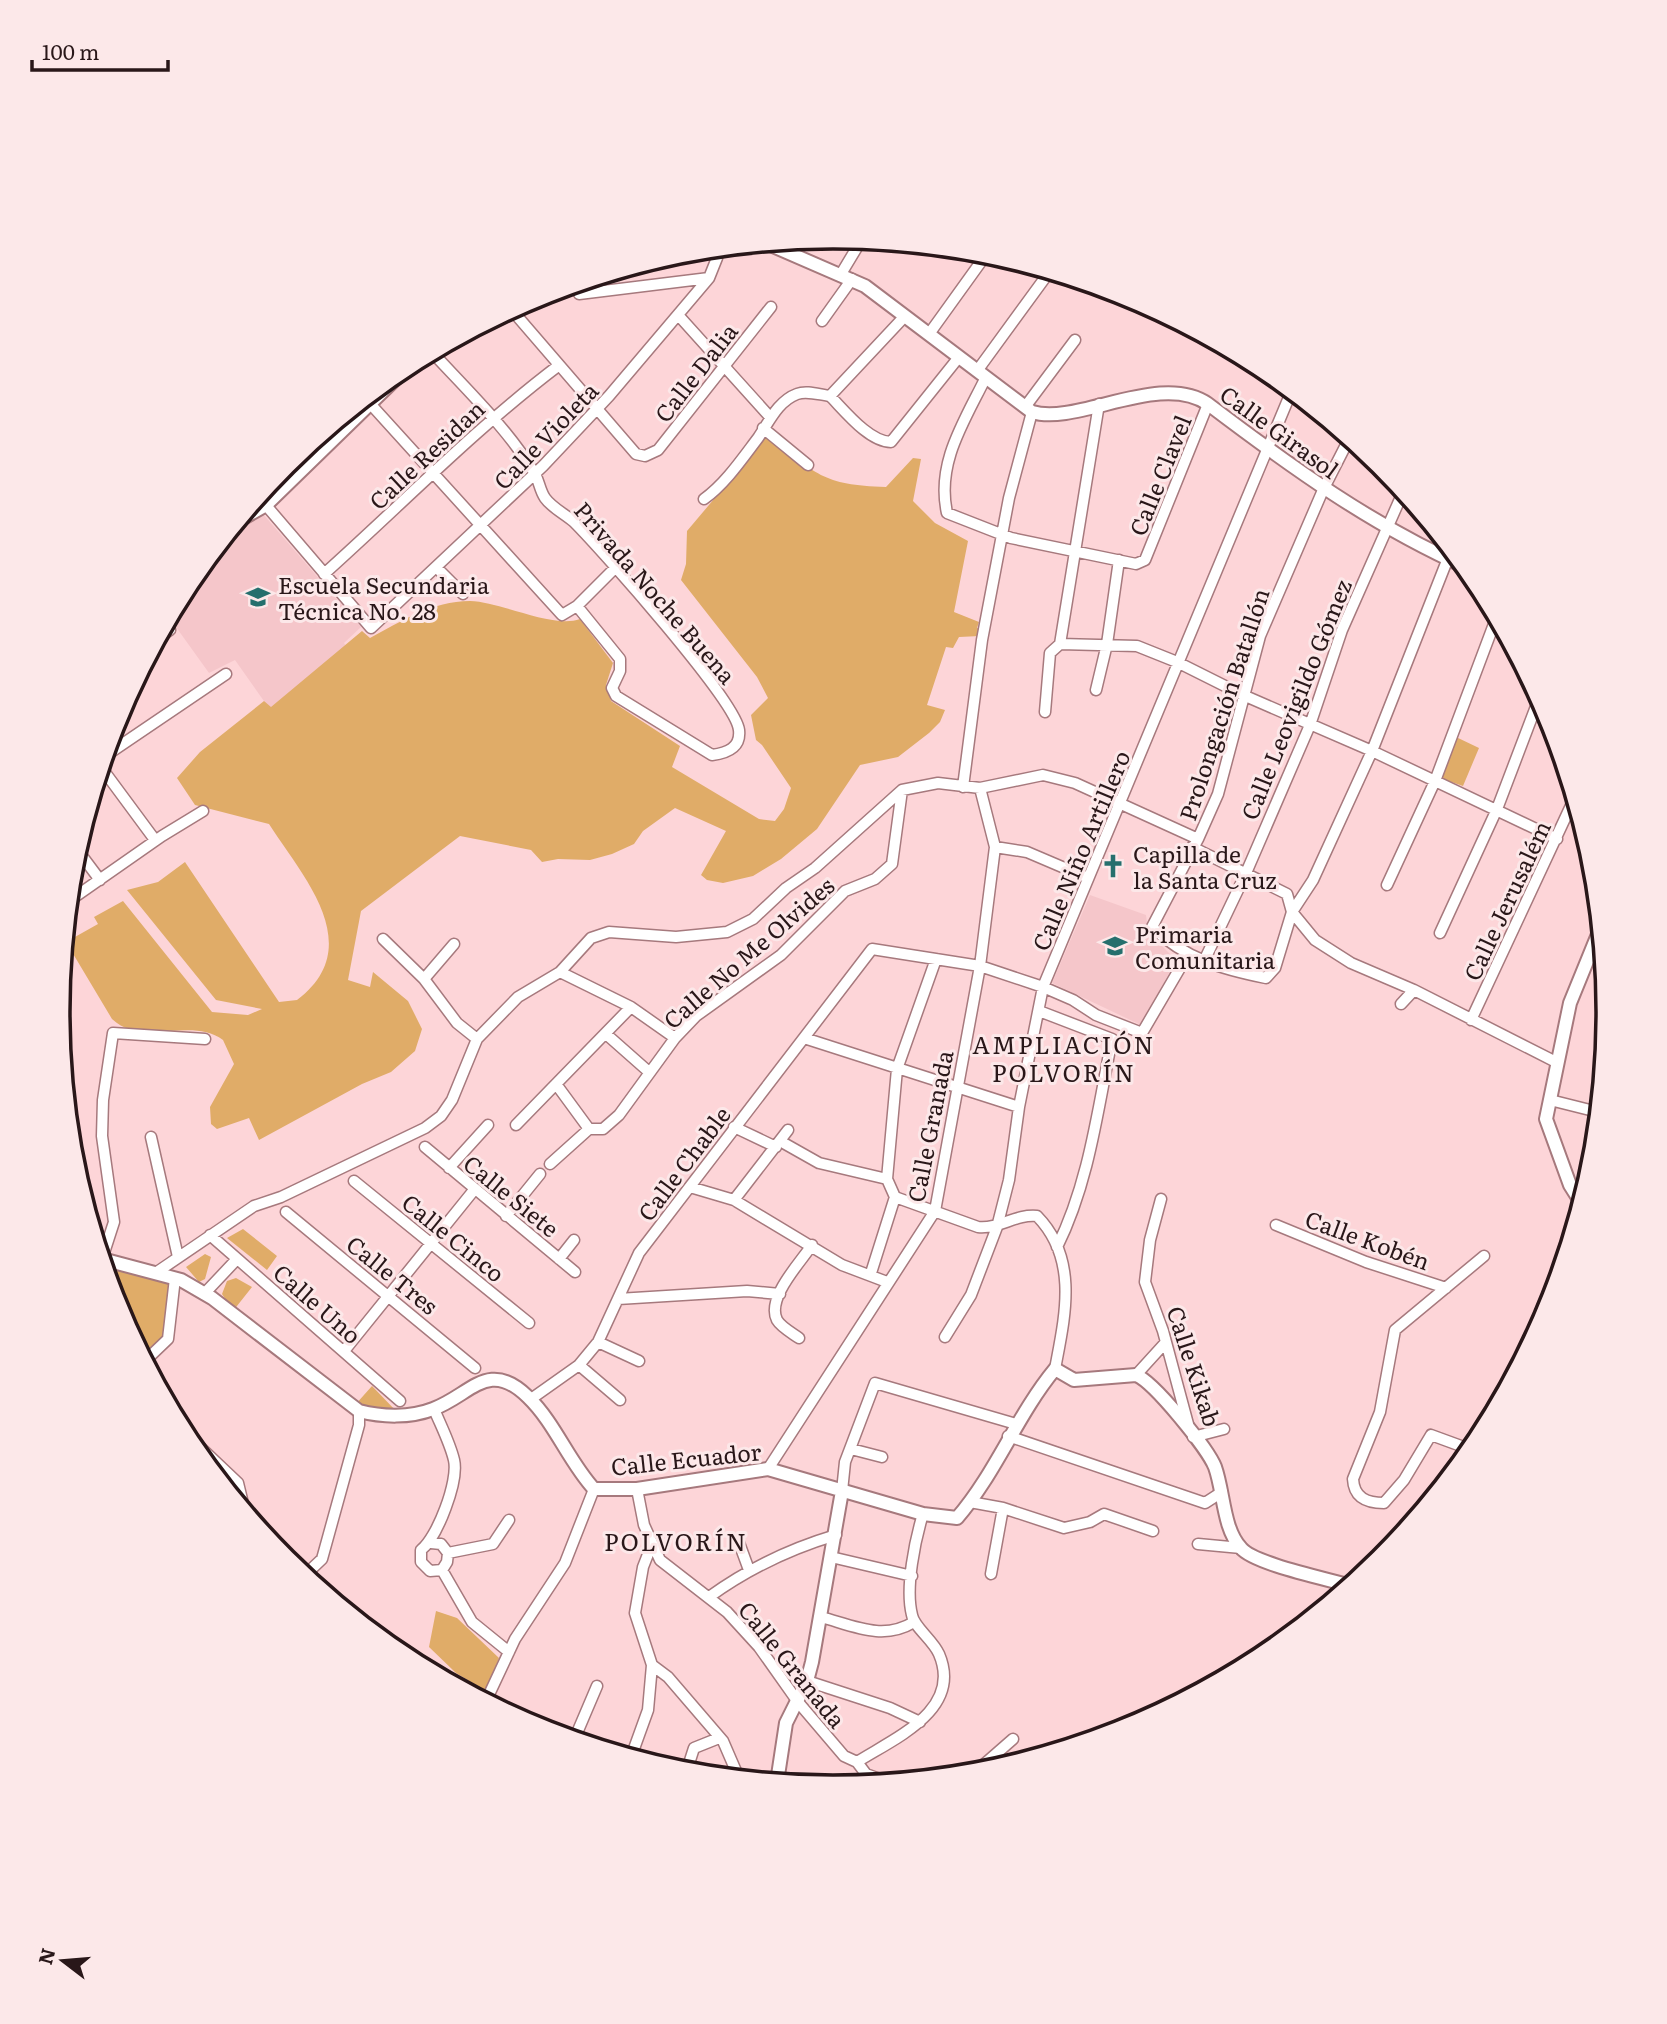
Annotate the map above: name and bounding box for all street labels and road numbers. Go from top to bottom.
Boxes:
street label: Calle Dalia [645,315,745,429]
street label: Calle Violeta [485,373,606,496]
street label: Calle Girasol [1214,376,1347,486]
street label: Calle Residan [361,391,491,517]
street label: Calle Clavel [1119,409,1199,540]
street label: Privada Noche Buena [567,493,745,691]
street label: Calle Leovigildo Gómez [1231,574,1359,824]
street label: Prolongación Batallón [1169,583,1277,825]
street label: Calle Niño Artillero [1022,745,1138,955]
street label: Calle Jerusalém [1454,814,1558,986]
street label: Calle No Me Olvides [655,868,841,1036]
street label: Calle Granada [898,1046,961,1205]
street label: Calle Chable [629,1099,737,1227]
street label: Calle Siete [457,1146,567,1244]
street label: Calle Cinco [395,1185,513,1289]
street label: Calle Kobén [1301,1201,1435,1277]
street label: Calle Tres [340,1226,446,1322]
street label: Calle Uno [267,1255,369,1351]
street label: Calle Kikab [1160,1301,1230,1431]
street label: Calle Ecuador [609,1433,763,1483]
street label: Calle Granada [731,1593,855,1735]

